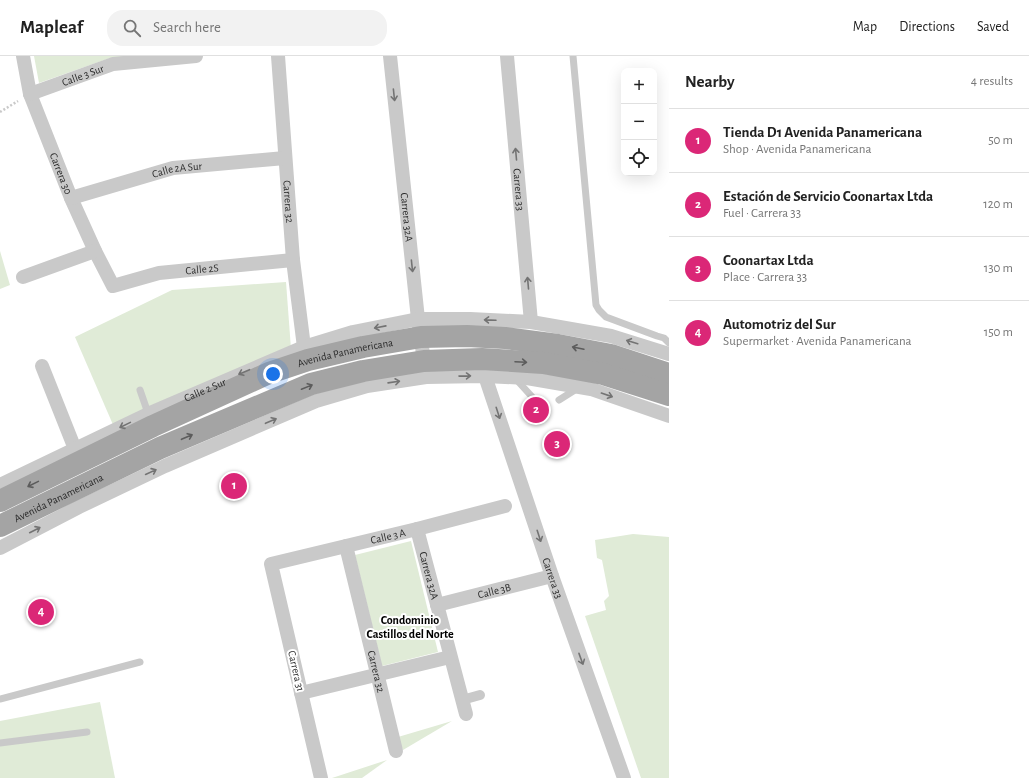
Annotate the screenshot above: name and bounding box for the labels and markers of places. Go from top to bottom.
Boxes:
pin: 2 [523,395,549,425]
pin: 3 [544,429,570,459]
pin: 1 [221,471,247,501]
pin: 4 [28,597,54,627]

